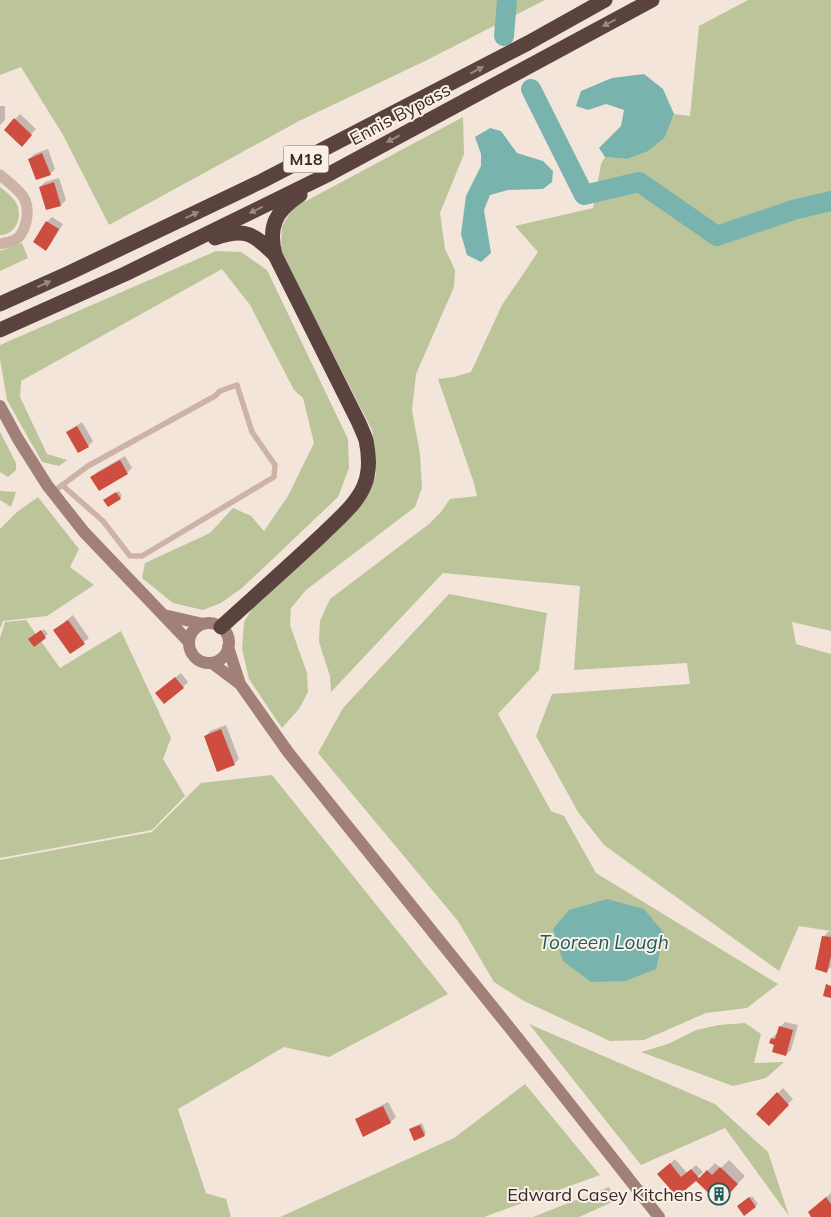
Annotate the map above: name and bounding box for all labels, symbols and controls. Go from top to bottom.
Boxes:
one-way arrow [601,19,616,27]
one-way arrow [470,66,484,74]
street label: Ennis Bypass [346,78,454,150]
one-way arrow [386,135,401,143]
road number: M18 [284,146,328,172]
one-way arrow [249,206,263,214]
one-way arrow [184,210,199,219]
one-way arrow [37,279,51,287]
water label: Tooreen Lough [539,930,669,954]
building icon: Edward Casey Kitchens [707,1182,731,1206]
place label: Edward Casey Kitchens [507,1183,703,1206]

